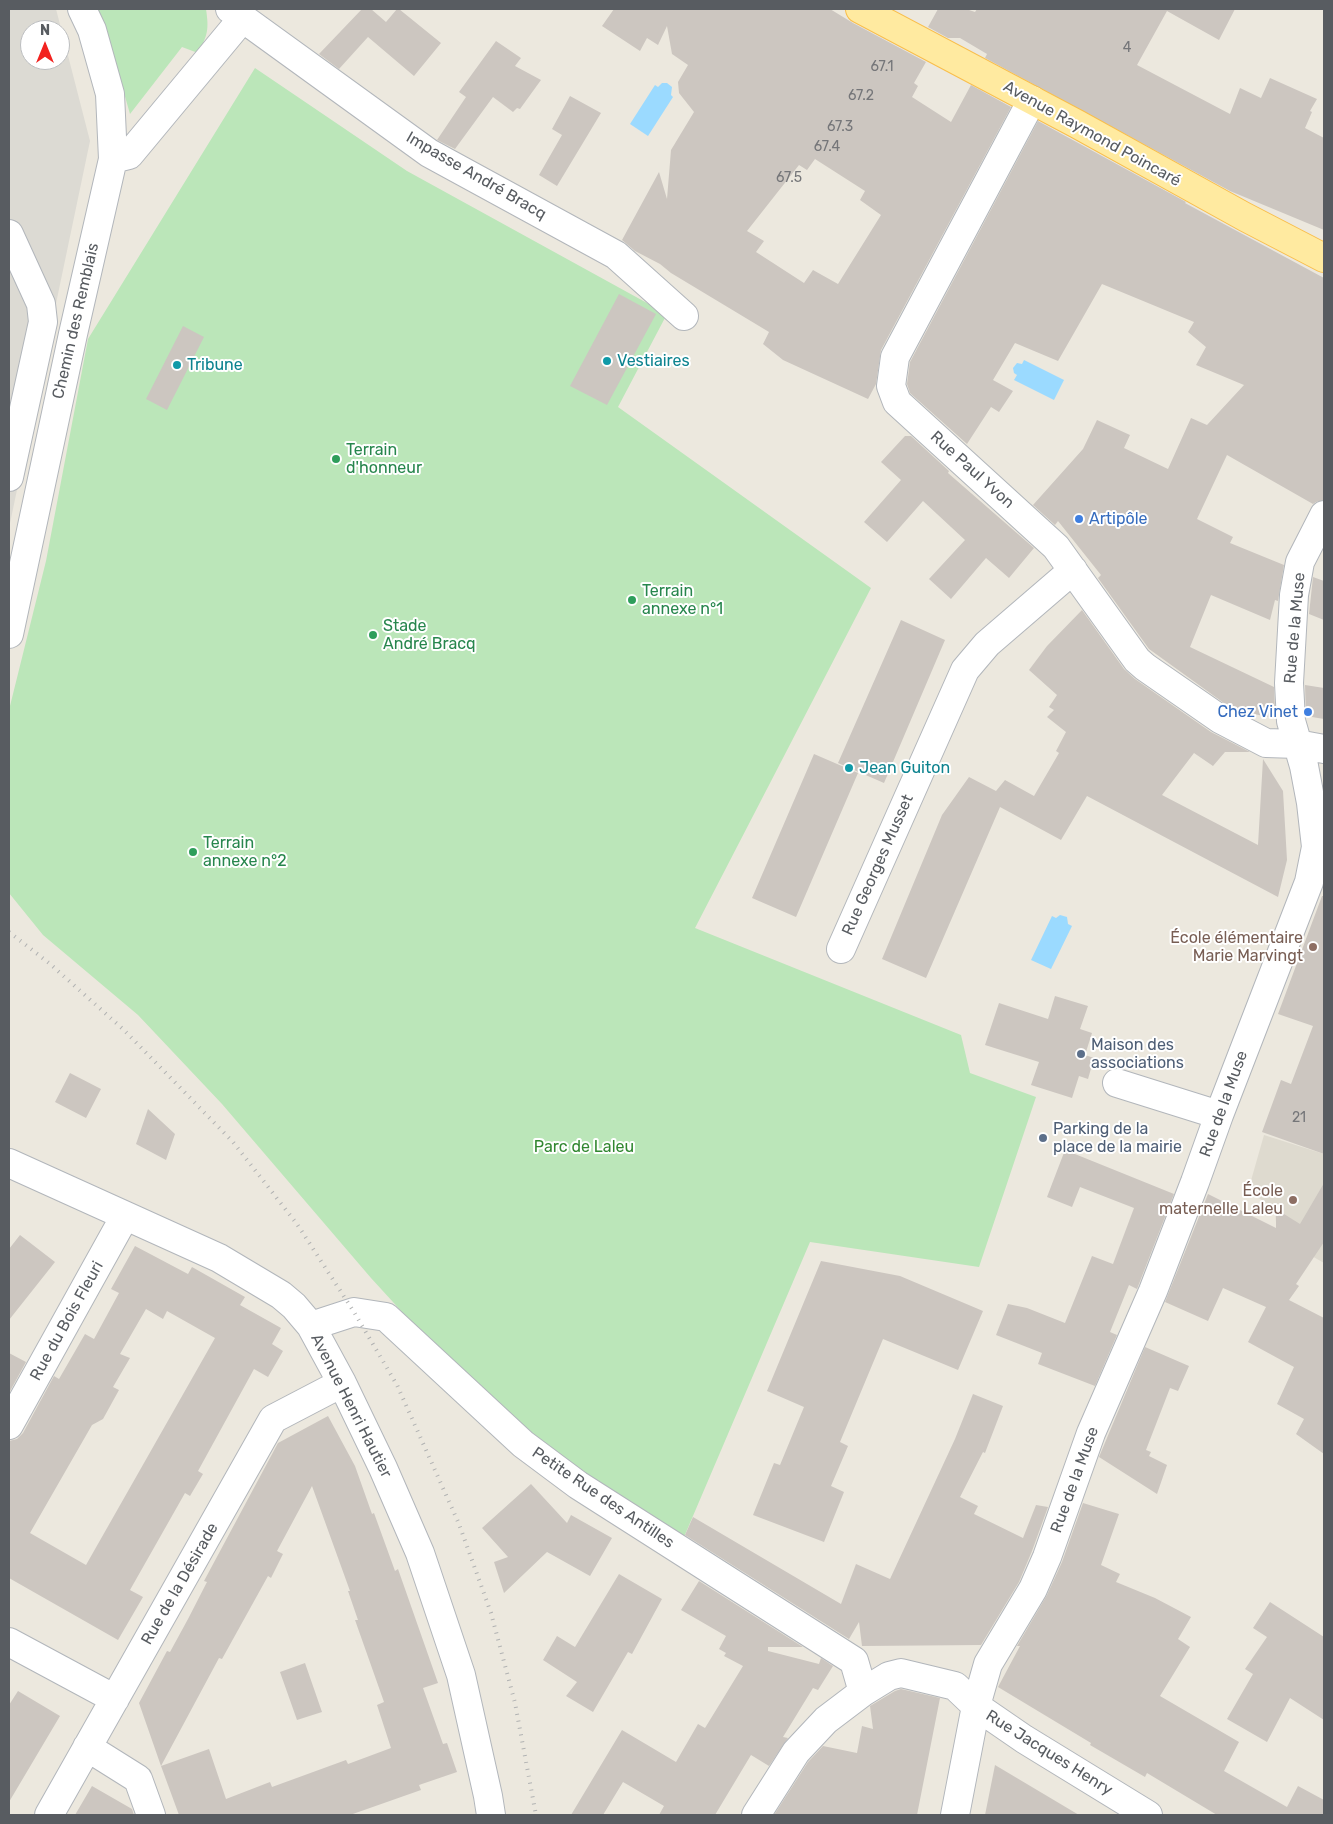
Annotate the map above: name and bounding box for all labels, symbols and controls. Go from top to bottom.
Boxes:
north arrow [20,20,70,70]
text: N [40,22,50,39]
house number: 4 [1123,40,1131,56]
house number: 67.1 [871,59,893,75]
street label: Avenue Raymond Poincaré [1000,77,1184,191]
house number: 67.2 [848,88,874,104]
house number: 67.3 [827,119,853,135]
street label: Impasse André Bracq [402,128,550,224]
house number: 67.4 [814,139,840,155]
house number: 67.5 [776,170,802,186]
street label: Chemin des Remblais [49,241,103,401]
place label: Vestiaires [617,351,690,371]
place label: Tribune [187,355,243,375]
marker: Vestiaires [601,355,613,367]
marker: Tribune [171,359,183,371]
street label: Rue Paul Yvon [926,427,1018,513]
place label: Terrain d'honneur [346,440,422,478]
marker: Terrain d'honneur [330,453,342,465]
place label: Artipôle [1089,509,1147,529]
marker: Artipôle [1073,513,1085,525]
street label: Rue de la Muse [1281,572,1309,684]
place label: Terrain annexe n°1 [642,581,723,619]
marker: Terrain annexe n°1 [626,594,638,606]
place label: Stade André Bracq [383,616,476,654]
marker: Stade André Bracq [367,629,379,641]
place label: Chez Vinet [1217,702,1298,722]
marker: Chez Vinet [1302,706,1314,718]
place label: Jean Guiton [859,758,950,778]
marker: Jean Guiton [843,762,855,774]
street label: Rue Georges Musset [838,792,918,938]
place label: Terrain annexe n°2 [203,833,287,871]
marker: Terrain annexe n°2 [187,846,199,858]
place label: École élémentaire Marie Marvingt [1170,928,1303,966]
marker: École élémentaire Marie Marvingt [1307,941,1319,953]
place label: Maison des associations [1091,1035,1184,1073]
marker: Maison des associations [1075,1048,1087,1060]
street label: Rue de la Muse [1196,1048,1252,1160]
house number: 21 [1292,1110,1306,1126]
place label: Parking de la place de la mairie [1053,1119,1182,1157]
marker: Parking de la place de la mairie [1037,1132,1049,1144]
park label: Parc de Laleu [534,1137,634,1157]
place label: École maternelle Laleu [1159,1181,1283,1219]
marker: École maternelle Laleu [1287,1194,1299,1206]
street label: Rue du Bois Fleuri [26,1258,108,1384]
street label: Avenue Henri Hautier [306,1331,396,1481]
street label: Rue de la Muse [1047,1424,1103,1536]
street label: Petite Rue des Antilles [528,1443,678,1553]
street label: Rue de la Désirade [137,1520,223,1648]
street label: Rue Jacques Henry [982,1706,1116,1800]

